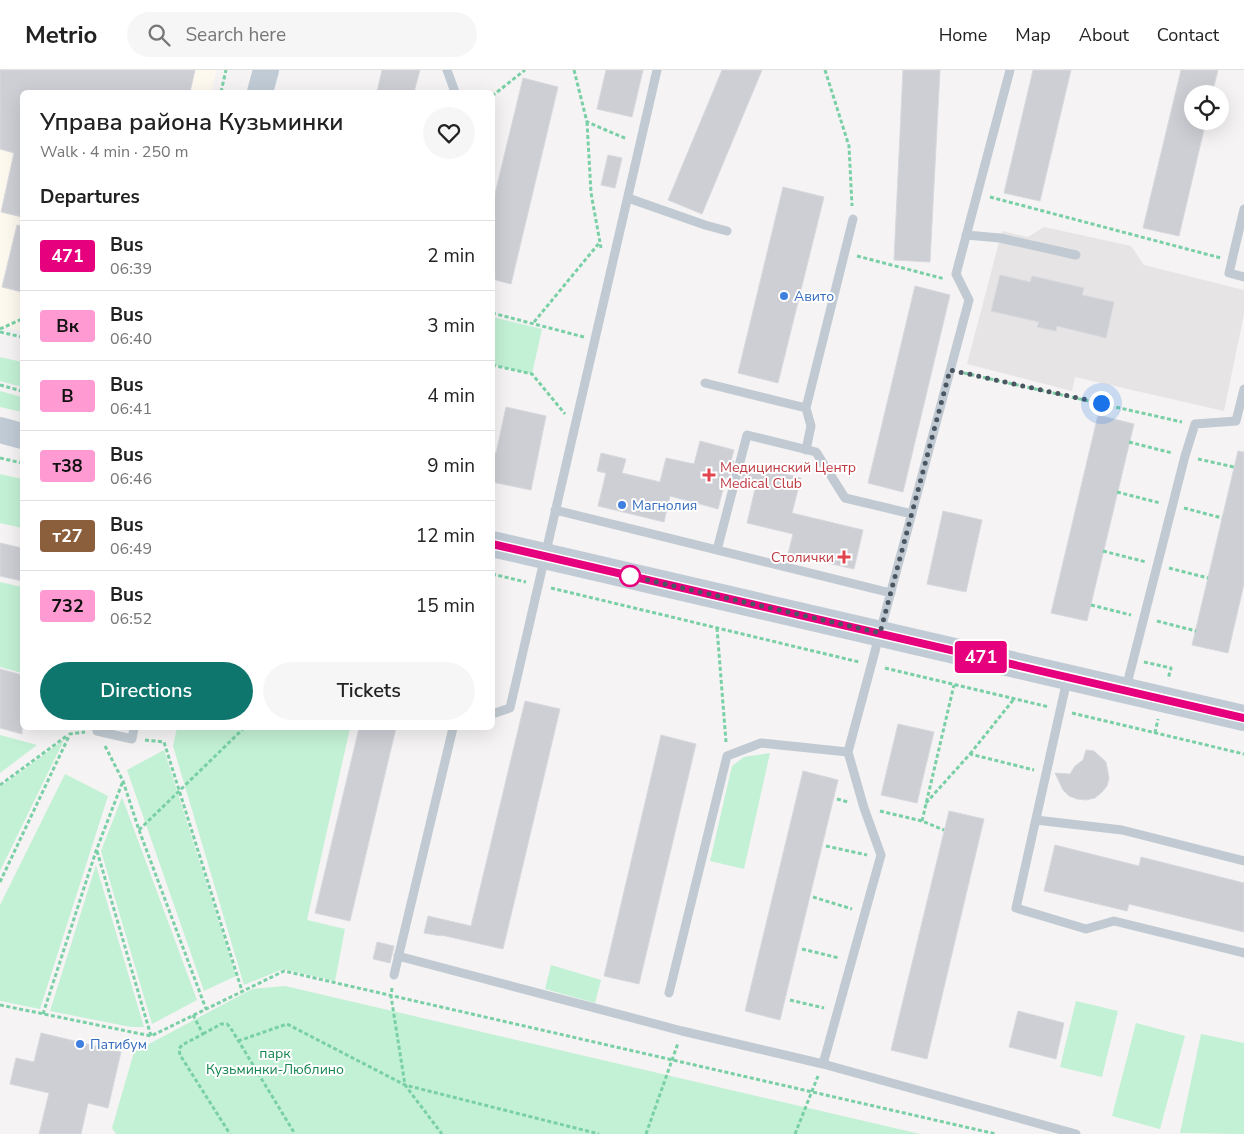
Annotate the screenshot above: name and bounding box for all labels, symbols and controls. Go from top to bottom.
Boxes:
search box [127,12,477,57]
text: Metrio [25,19,97,51]
icon: search [145,21,173,49]
text: Search here [185,22,286,48]
text: Home [939,23,987,47]
text: Map [1015,23,1051,47]
text: About [1079,23,1129,47]
text: Contact [1157,23,1219,47]
map controls [1184,85,1229,130]
button: locate [1184,85,1229,130]
text: Управа района Кузьминки [40,106,343,138]
button: heart [423,107,475,159]
text: Walk · 4 min · 250 m [40,141,188,163]
text: Departures [40,184,140,210]
text: Bus [110,232,143,258]
text: 2 min [427,243,475,269]
text: 471 [51,244,84,268]
text: 06:39 [110,258,152,280]
place label: Авито [794,287,834,306]
marker: Авито [778,290,790,302]
text: Bus [110,302,143,328]
text: 3 min [427,313,475,339]
text: Вк [56,314,79,338]
text: 06:40 [110,328,152,350]
text: Bus [110,372,143,398]
text: 4 min [427,383,475,409]
text: В [61,384,74,408]
your location [1089,391,1114,416]
text: 06:41 [110,398,152,420]
text: Bus [110,442,143,468]
text: 9 min [427,453,475,479]
text: т38 [52,454,83,478]
place label: Медицинский Центр Medical Club [720,458,856,493]
text: 06:46 [110,468,152,490]
marker: Медицинский Центр Medical Club [702,468,716,482]
place label: Магнолия [632,496,697,515]
marker: Магнолия [616,499,628,511]
text: Bus [110,512,143,538]
text: 12 min [416,523,475,549]
text: т27 [52,524,83,548]
text: 06:49 [110,538,152,560]
place label: Столички [771,548,834,567]
marker: Столички [838,551,850,563]
unlabelled marker [619,565,641,587]
text: Bus [110,582,143,608]
text: 15 min [416,593,475,619]
text: 732 [51,594,84,618]
text: 06:52 [110,608,152,630]
line badge: 471 [952,641,1010,673]
text: 471 [965,645,997,669]
button: Directions [40,662,253,720]
button: Tickets [263,662,475,720]
place label: Патибум [90,1035,147,1054]
marker: Патибум [74,1038,86,1050]
park label: парк Кузьминки-Люблино [206,1044,344,1079]

